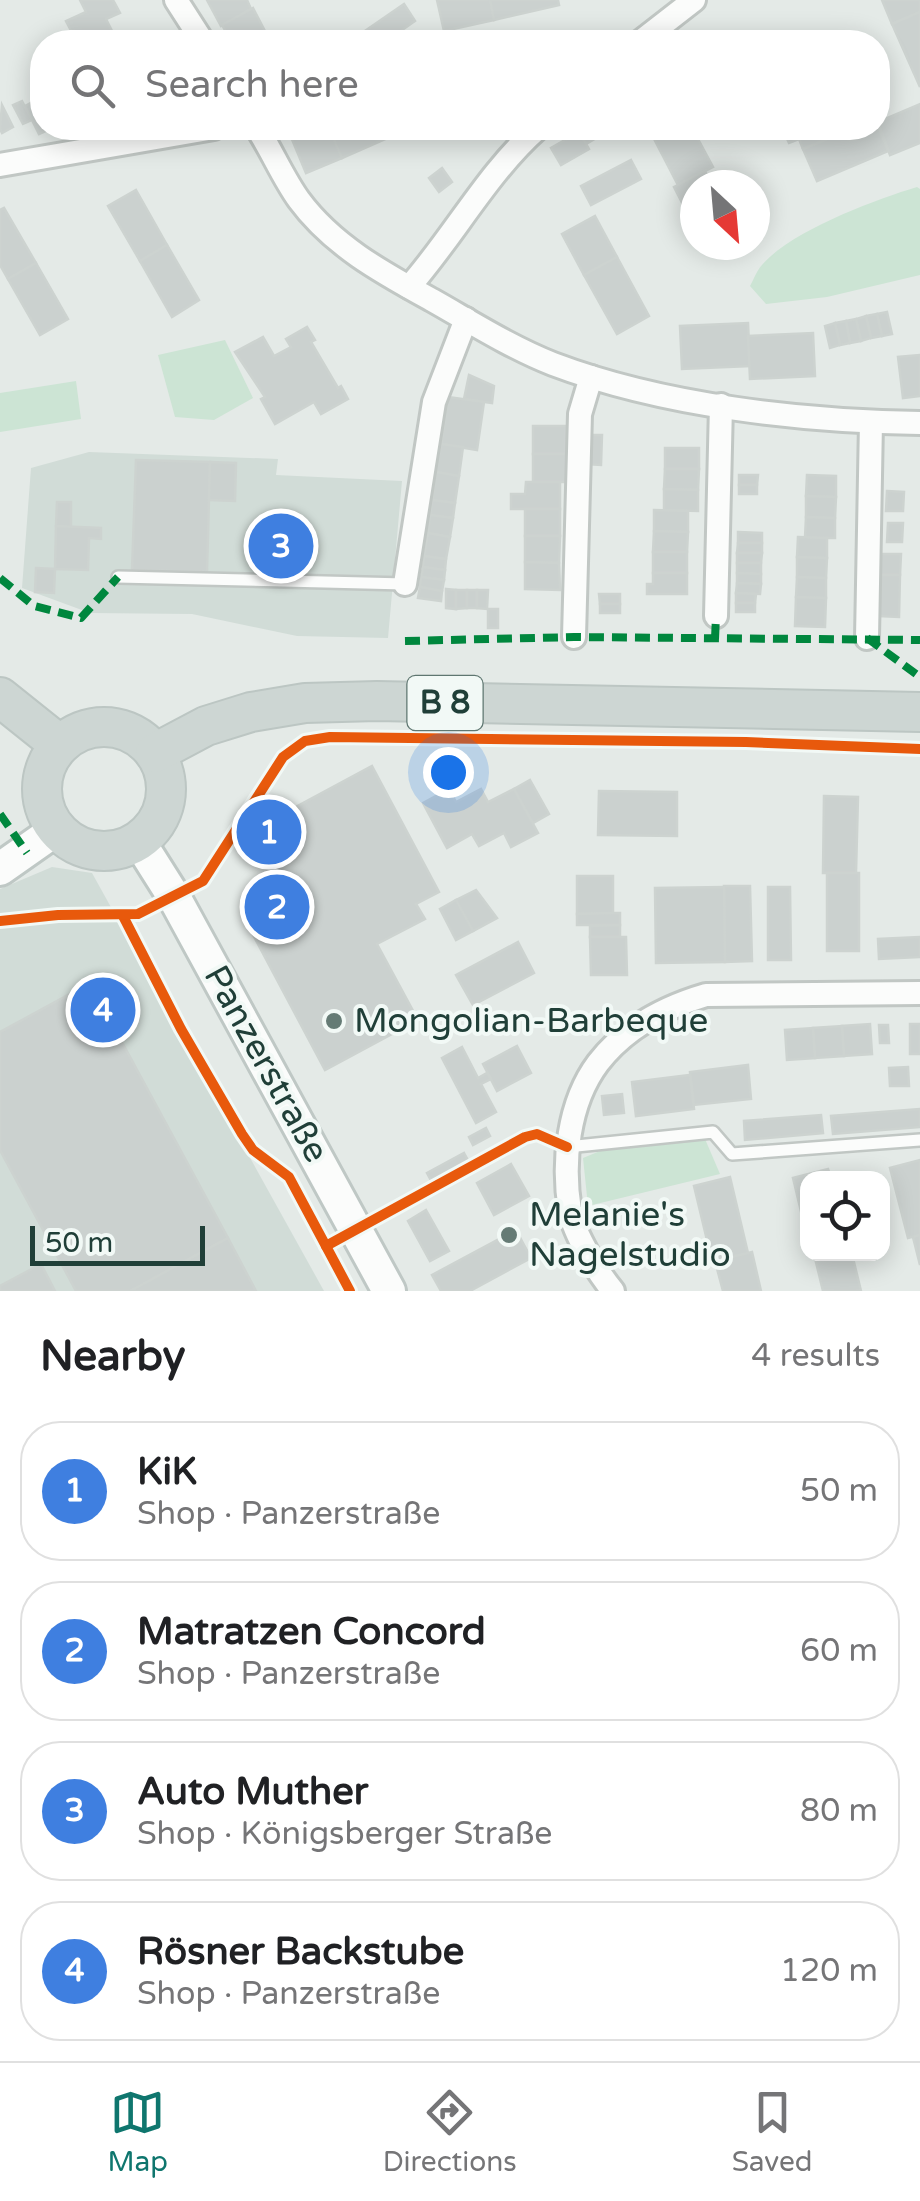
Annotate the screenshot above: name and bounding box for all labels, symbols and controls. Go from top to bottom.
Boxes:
search box [30,30,890,140]
icon: search [65,58,120,113]
text: Search here [145,62,359,108]
north arrow [680,170,770,260]
pin: 3 [248,508,314,584]
road number: B 8 [408,676,482,730]
your location [423,747,474,798]
pin: 1 [236,794,302,870]
pin: 2 [244,870,310,944]
street label: Panzerstraße [195,958,337,1170]
pin: 4 [70,972,136,1048]
place label: Mongolian-Barbeque [354,1000,708,1042]
marker: Mongolian-Barbeque [323,1010,345,1032]
map controls [800,1171,890,1261]
button: locate [800,1171,890,1261]
place label: Melanie's Nagelstudio [529,1194,731,1276]
scale bar [30,1221,205,1266]
marker: Melanie's Nagelstudio [498,1224,520,1246]
text: 50 m [45,1226,113,1260]
text: Nearby [40,1331,185,1382]
text: 4 results [751,1337,880,1375]
text: KiK [137,1449,197,1495]
text: 1 [64,1472,85,1510]
text: 50 m [800,1472,878,1510]
text: Shop · Panzerstraße [137,1495,440,1533]
text: Matratzen Concord [137,1609,486,1655]
text: 2 [64,1632,85,1670]
text: 60 m [800,1632,878,1670]
text: Shop · Panzerstraße [137,1655,440,1693]
text: Auto Muther [137,1769,368,1815]
text: 3 [64,1792,85,1830]
text: 80 m [800,1792,878,1830]
text: Shop · Königsberger Straße [137,1815,552,1853]
text: Rösner Backstube [137,1929,464,1975]
text: 4 [64,1952,85,1990]
text: 120 m [780,1952,878,1990]
text: Shop · Panzerstraße [137,1975,440,2013]
tab: Map [107,2085,168,2179]
tab: Directions [383,2085,517,2179]
tab: Saved [732,2085,813,2179]

